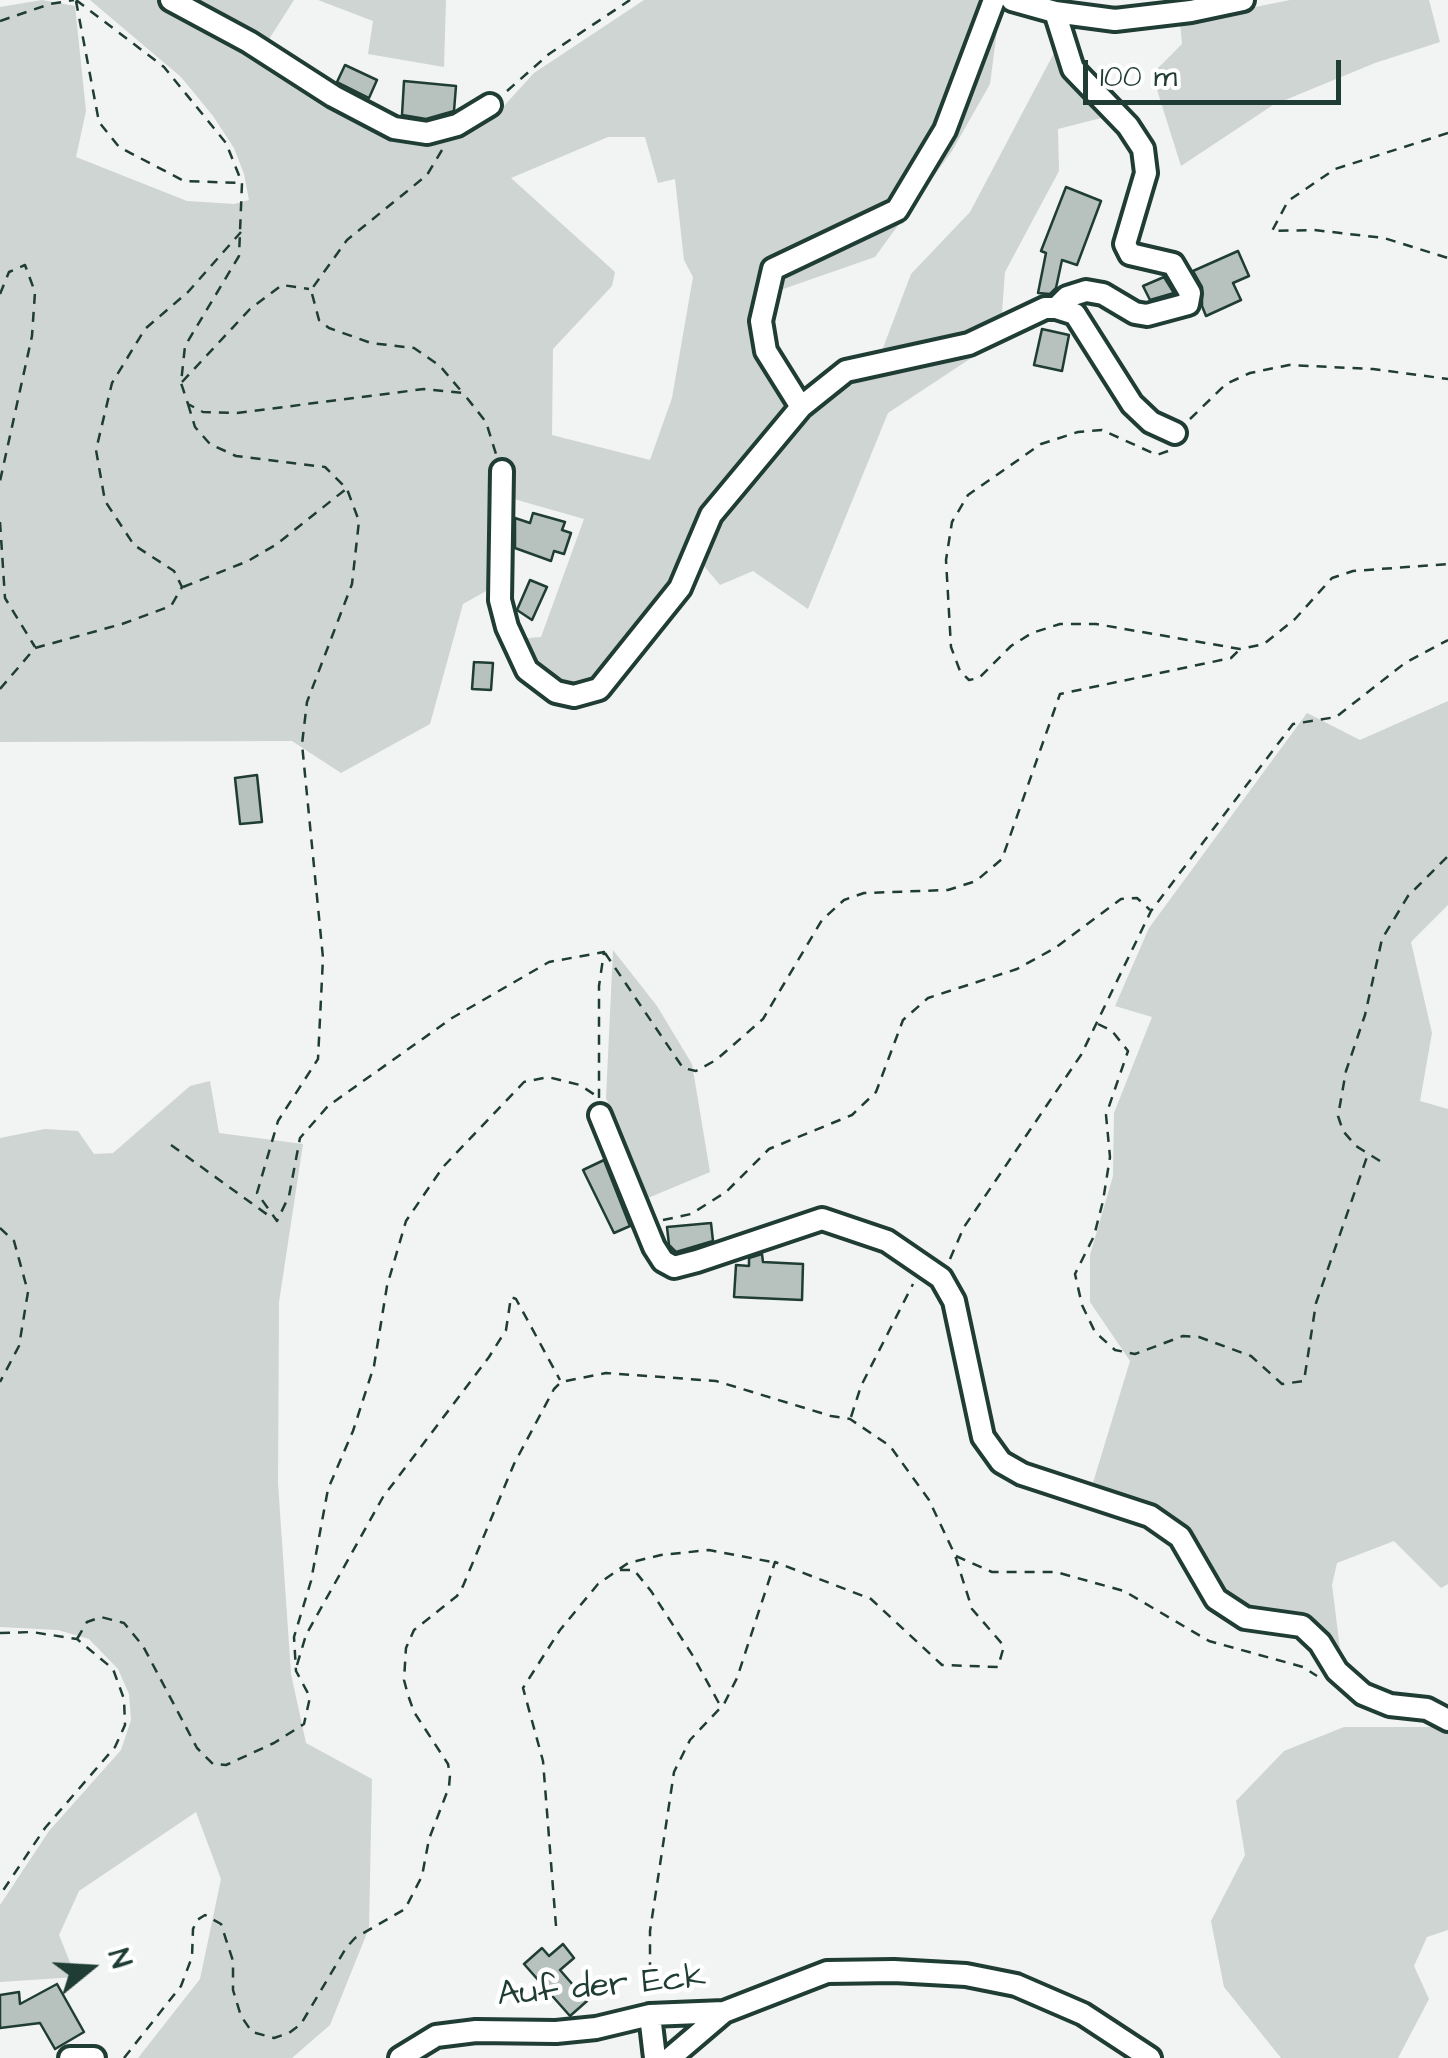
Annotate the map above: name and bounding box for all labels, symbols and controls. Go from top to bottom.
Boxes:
scale bar [1088,40,1346,102]
text: 100 m [1100,56,1177,98]
north arrow [40,1918,140,2018]
text: N [98,1944,140,1973]
street label: Auf der Eck [496,1958,708,2018]

